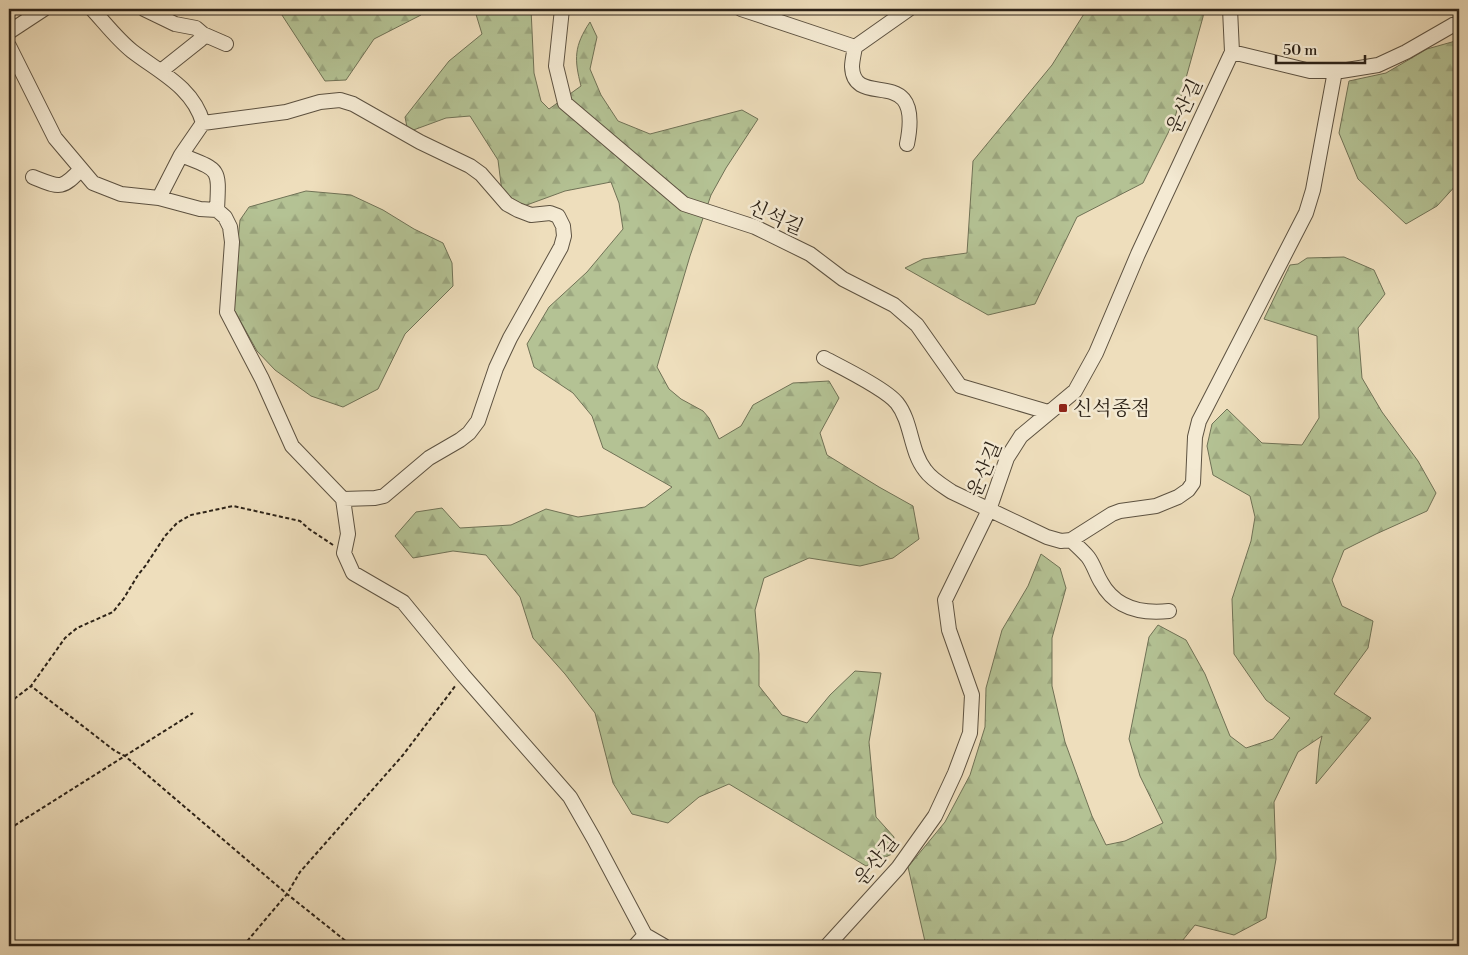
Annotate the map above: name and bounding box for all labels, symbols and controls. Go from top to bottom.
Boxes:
scale bar [1276,32,1364,64]
text: 50 m [1283,41,1317,60]
street label: 운산길 [1162,75,1209,138]
street label: 신석길 [744,195,807,242]
place label: 신석종점 [1073,397,1150,422]
marker: 신석종점 [1057,402,1069,414]
street label: 운산길 [963,438,1008,501]
street label: 운산길 [849,831,905,891]

